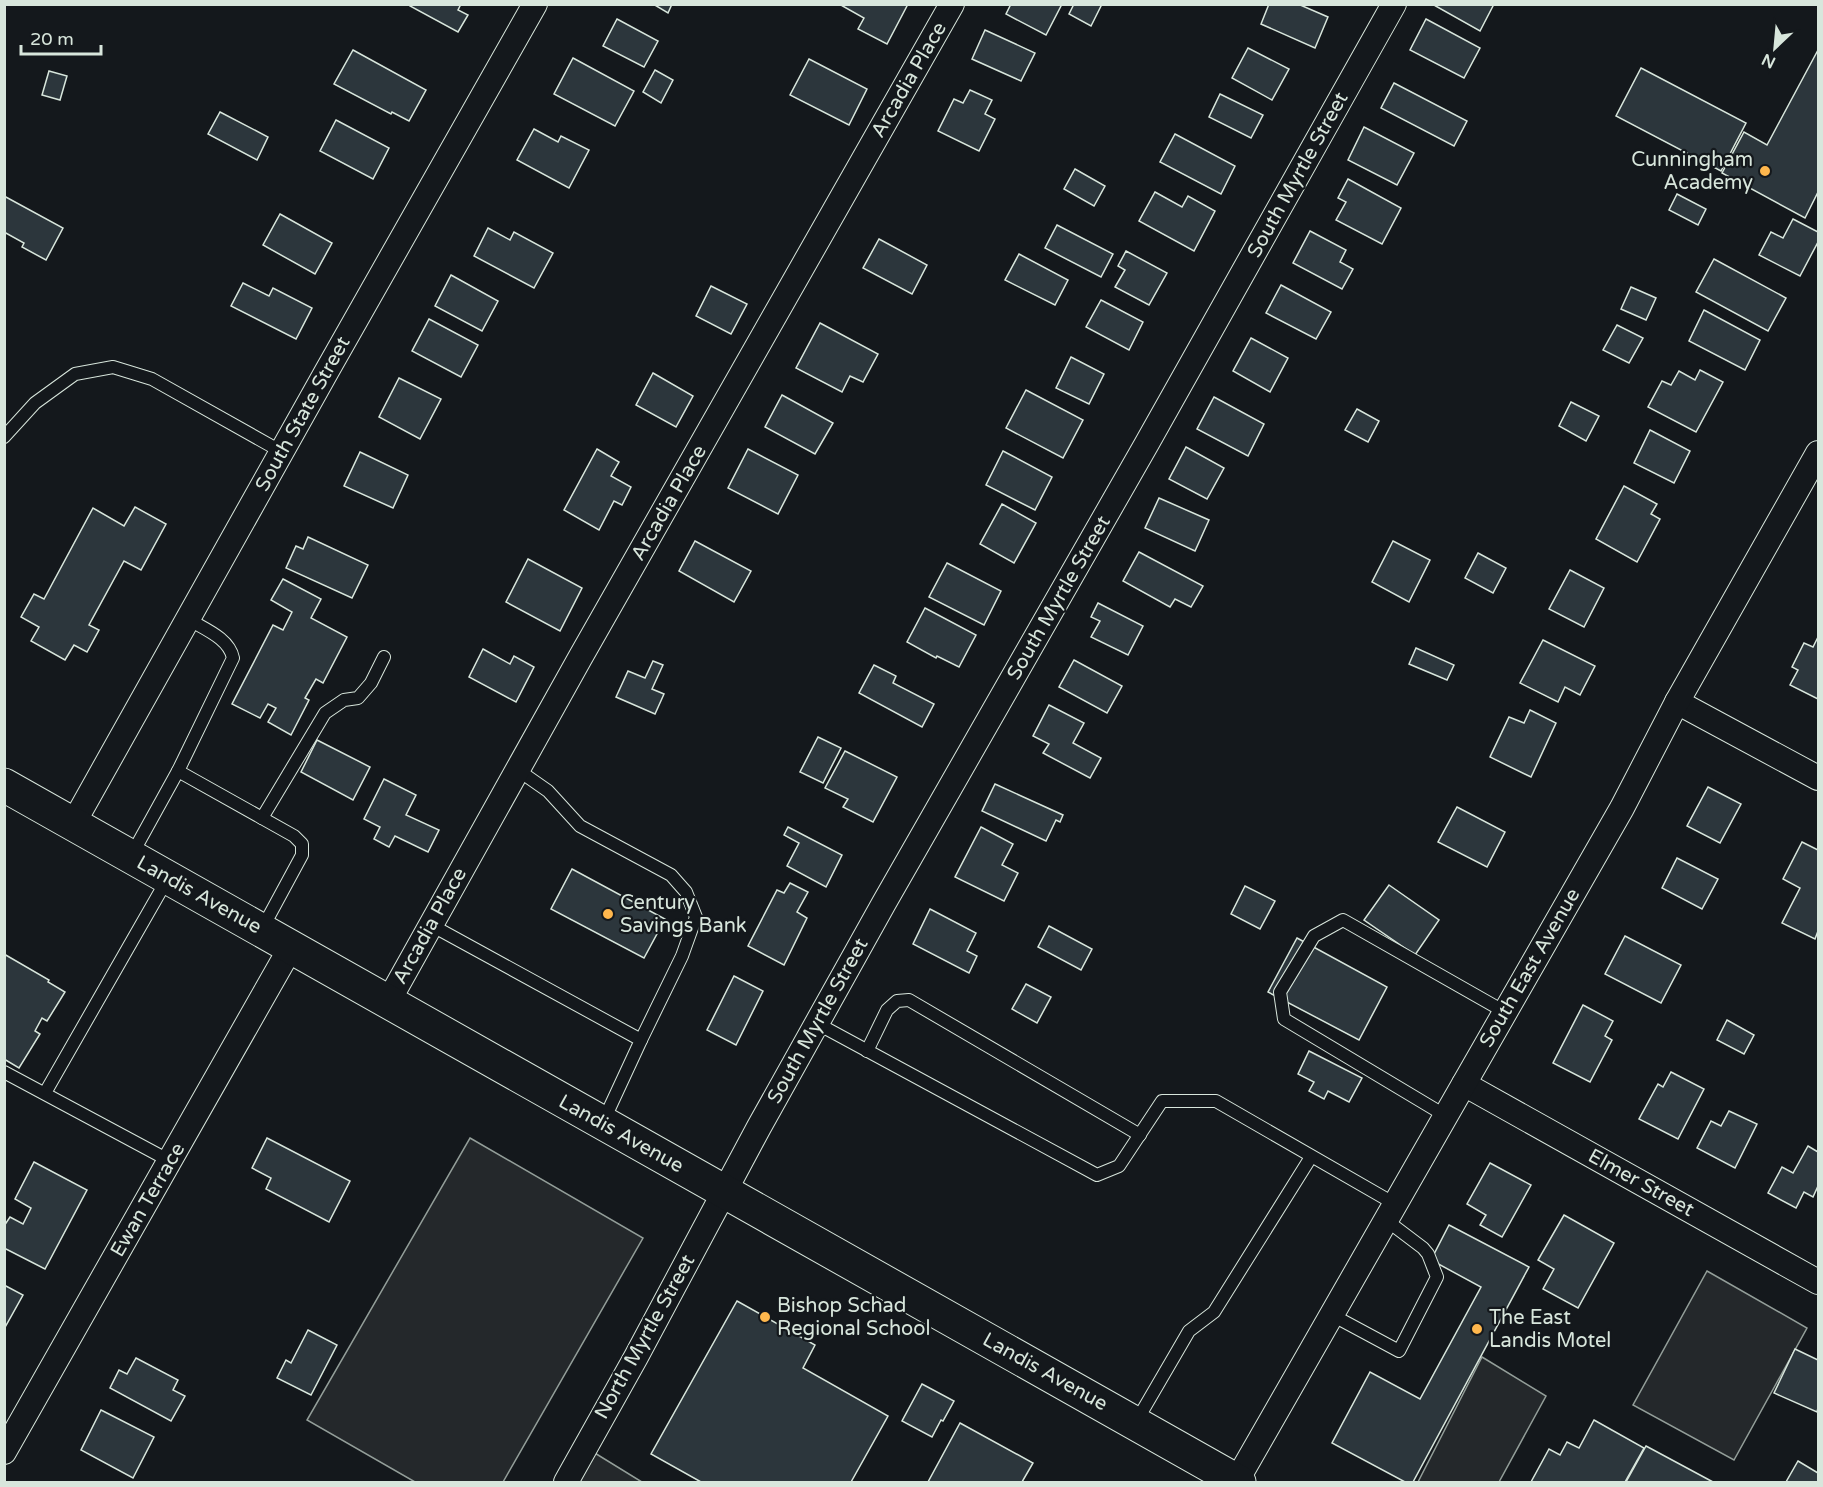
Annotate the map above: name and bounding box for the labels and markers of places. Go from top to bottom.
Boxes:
place label: Cunningham Academy [1631,148,1753,195]
marker: Cunningham Academy [1758,164,1772,178]
place label: Century Savings Bank [620,891,747,938]
marker: Century Savings Bank [601,907,615,921]
place label: Bishop Schad Regional School [777,1294,930,1341]
place label: The East Landis Motel [1489,1306,1611,1353]
marker: Bishop Schad Regional School [758,1310,772,1324]
marker: The East Landis Motel [1470,1322,1484,1336]

